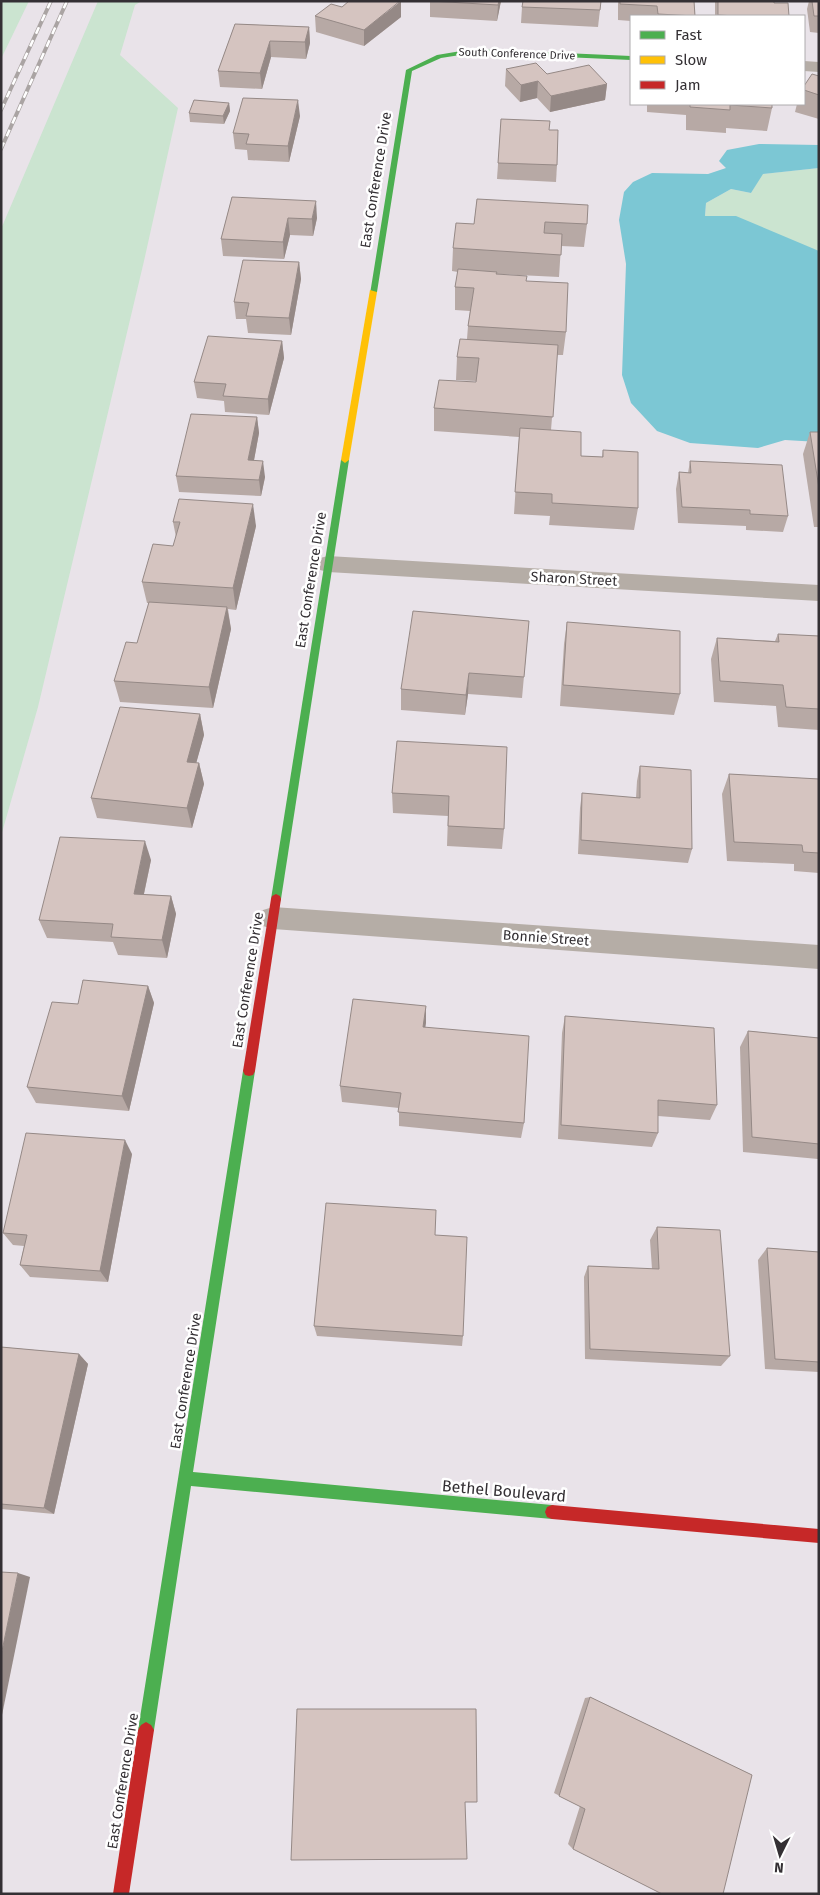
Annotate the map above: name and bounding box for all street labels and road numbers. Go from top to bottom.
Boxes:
street label: South Conference Drive [458,45,576,63]
street label: East Conference Drive [357,111,395,249]
street label: East Conference Drive [292,511,330,649]
street label: Sharon Street [530,568,619,590]
street label: East Conference Drive [229,911,267,1049]
street label: Bonnie Street [502,927,591,950]
street label: East Conference Drive [167,1312,205,1450]
street label: Bethel Boulevard [441,1476,567,1506]
street label: East Conference Drive [104,1712,142,1850]

